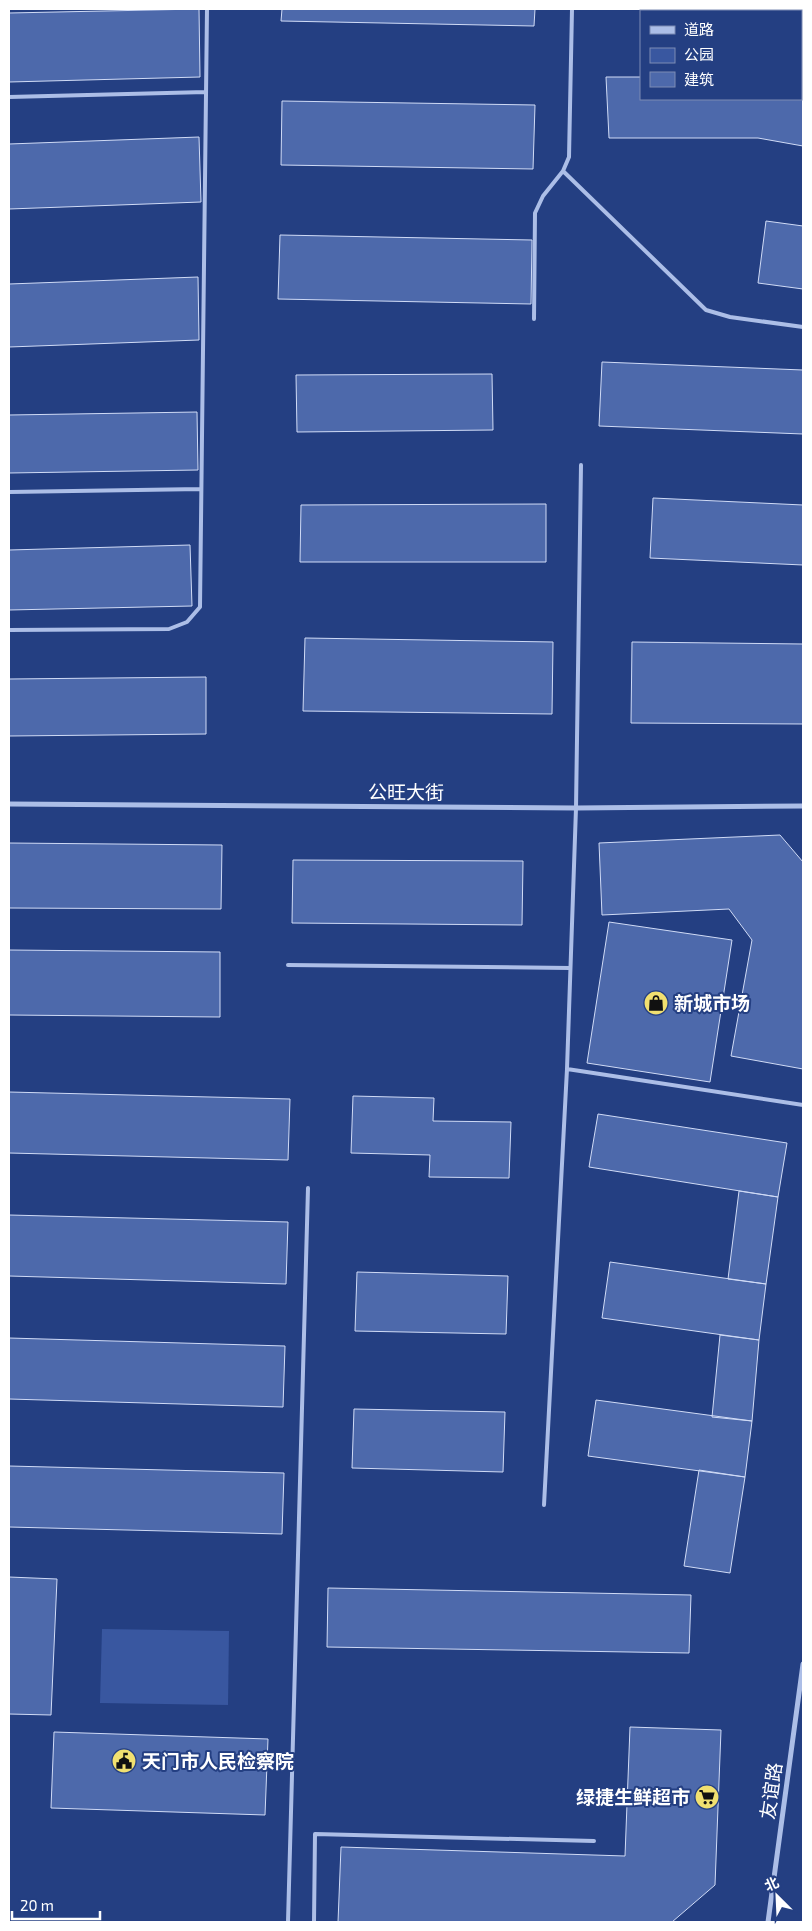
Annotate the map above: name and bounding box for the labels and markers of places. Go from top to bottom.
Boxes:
shop icon: 新城市场 [643,990,669,1016]
place label: 新城市场 [674,991,750,1014]
public building icon: 天门市人民检察院 [111,1748,137,1774]
place label: 天门市人民检察院 [142,1749,294,1772]
supermarket icon: 绿捷生鲜超市 [694,1784,720,1810]
place label: 绿捷生鲜超市 [576,1785,690,1808]

